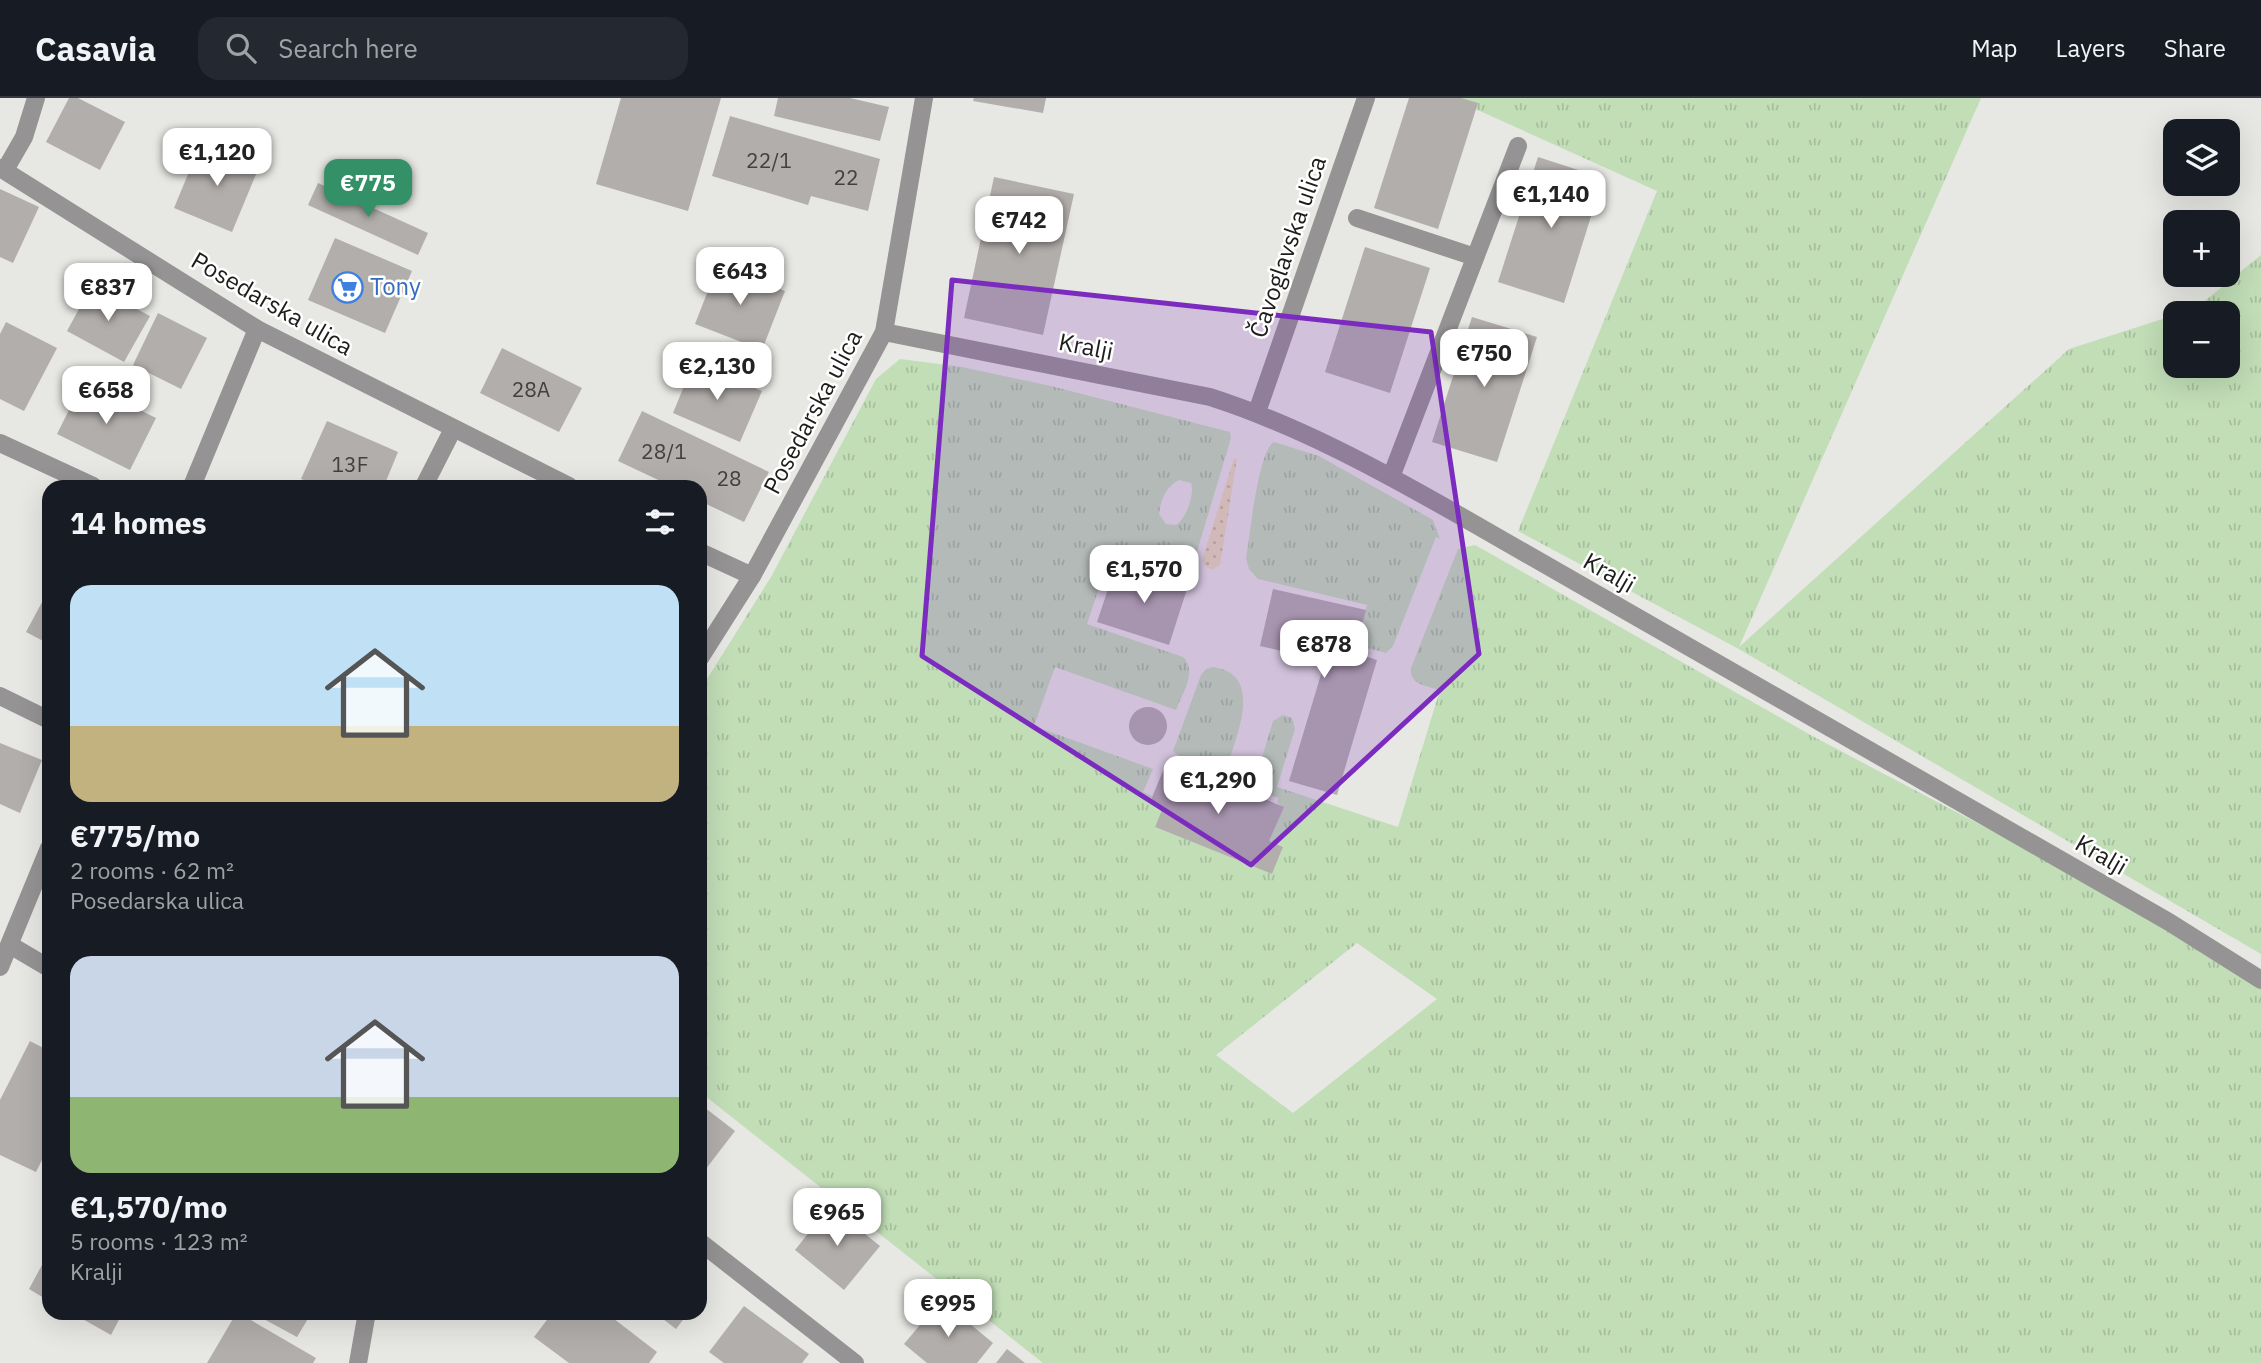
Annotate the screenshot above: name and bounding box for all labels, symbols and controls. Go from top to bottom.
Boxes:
search box [198,17,688,80]
text: Casavia [35,27,156,70]
icon: search [222,29,260,67]
text: Search here [278,31,418,65]
text: Map [1971,32,2018,64]
text: Layers [2056,32,2126,64]
text: Share [2164,32,2226,64]
map controls [2163,119,2240,378]
button: layers [2163,119,2240,196]
pin: €1,120 [160,129,274,188]
text: €1,120 [179,136,255,166]
house number: 22/1 [746,146,792,174]
street label: Čavoglavska ulica [1241,151,1333,342]
pin: €775 [327,159,409,219]
house number: 22 [833,163,859,191]
text: €775 [340,167,396,197]
pin: €1,140 [1494,170,1608,230]
text: €1,140 [1513,178,1589,208]
pin: €742 [978,197,1060,256]
text: €742 [991,204,1047,234]
button: + [2163,210,2240,287]
street label: Posedarska ulica [186,244,359,362]
pin: €643 [699,248,781,307]
text: €643 [712,255,768,285]
pin: €837 [67,264,149,323]
supermarket icon: Tony [330,270,364,304]
place label: Tony [370,270,421,302]
text: €837 [80,271,136,301]
button: − [2163,301,2240,378]
street label: Posedarska ulica [755,324,869,499]
street label: Kralji [1056,325,1116,367]
pin: €750 [1443,330,1525,389]
text: €750 [1456,337,1512,367]
pin: €2,130 [660,342,774,402]
text: €2,130 [679,350,755,380]
pin: €658 [65,366,147,426]
text: €658 [78,374,134,404]
house number: 28A [512,375,550,403]
house number: 28/1 [641,437,687,465]
house number: 13F [332,450,368,478]
house number: 28 [716,464,742,492]
text: 14 homes [70,503,207,542]
icon: filters [641,503,679,541]
street label: Kralji [1578,545,1641,600]
pin: €1,570 [1087,546,1201,605]
text: €1,570 [1106,553,1182,583]
pin: €878 [1283,620,1365,680]
text: €878 [1296,628,1352,658]
icon: home [312,630,438,756]
pin: €1,290 [1161,756,1275,816]
text: €1,290 [1180,764,1256,794]
text: €775/mo [70,816,200,855]
street label: Kralji [2070,827,2133,882]
text: 2 rooms · 62 m² [70,855,234,885]
text: Posedarska ulica [70,885,244,915]
icon: home [312,1001,438,1127]
text: €1,570/mo [70,1187,227,1226]
pin: €965 [796,1188,878,1248]
text: €965 [809,1196,865,1226]
text: 5 rooms · 123 m² [70,1226,248,1256]
text: Kralji [70,1256,123,1286]
pin: €995 [907,1280,989,1339]
text: €995 [920,1287,976,1317]

